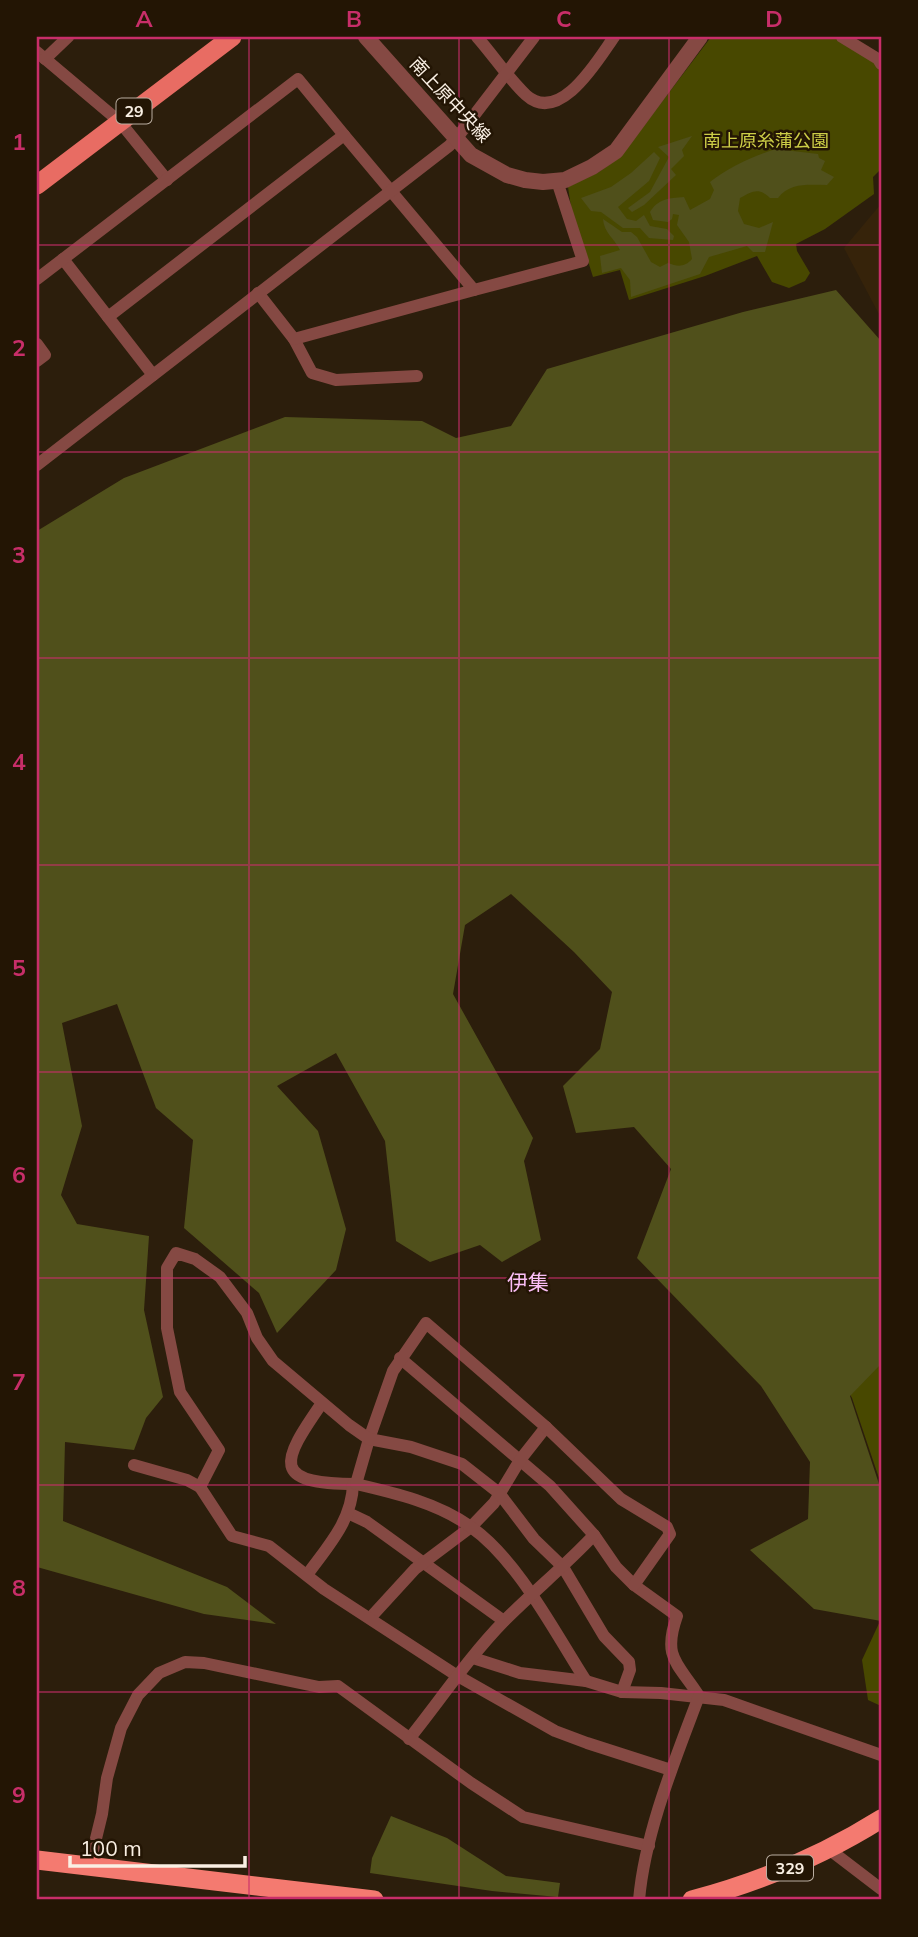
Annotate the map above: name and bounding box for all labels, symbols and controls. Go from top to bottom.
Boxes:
text: A [135,4,153,33]
text: B [346,4,362,33]
text: C [556,4,572,33]
text: D [765,4,783,33]
street label: 南上原中央線 [405,52,496,147]
road number: 29 [116,99,152,124]
text: 1 [12,127,26,156]
park label: 南上原糸蒲公園 [703,129,829,152]
text: 2 [12,333,26,362]
text: 3 [12,540,26,569]
text: 4 [12,747,26,776]
text: 5 [12,953,26,982]
text: 6 [12,1160,26,1189]
district label: 伊集 [507,1269,549,1295]
text: 7 [12,1367,26,1396]
text: 8 [12,1573,26,1602]
text: 9 [12,1780,26,1809]
scale bar [70,1825,245,1869]
text: 100 m [80,1835,142,1861]
road number: 329 [767,1856,813,1880]

